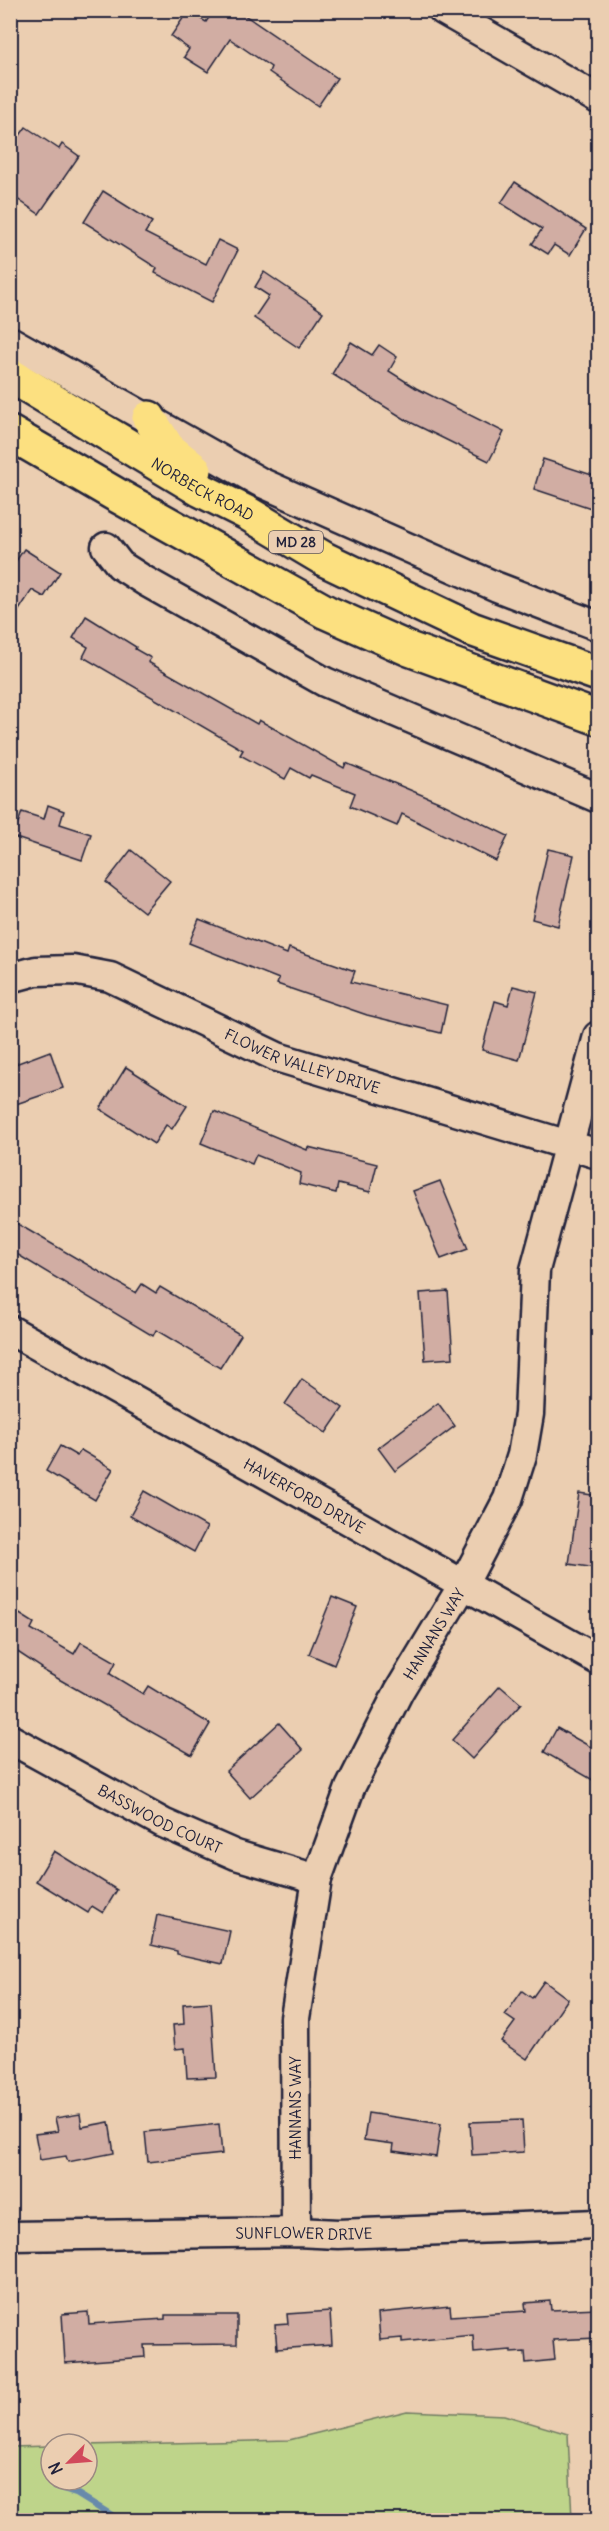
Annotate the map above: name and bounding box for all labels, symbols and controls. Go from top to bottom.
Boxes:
street label: NORBECK ROAD [148,453,258,525]
road number: MD 28 [269,531,323,553]
street label: FLOWER VALLEY DRIVE [222,1024,382,1097]
street label: HAVERFORD DRIVE [241,1454,369,1537]
street label: HANNANS WAY [399,1584,469,1683]
street label: BASSWOOD COURT [95,1780,225,1857]
street label: HANNANS WAY [286,2056,305,2160]
street label: SUNFLOWER DRIVE [235,2222,373,2243]
north arrow [39,2432,99,2492]
text: N [44,2459,67,2478]

